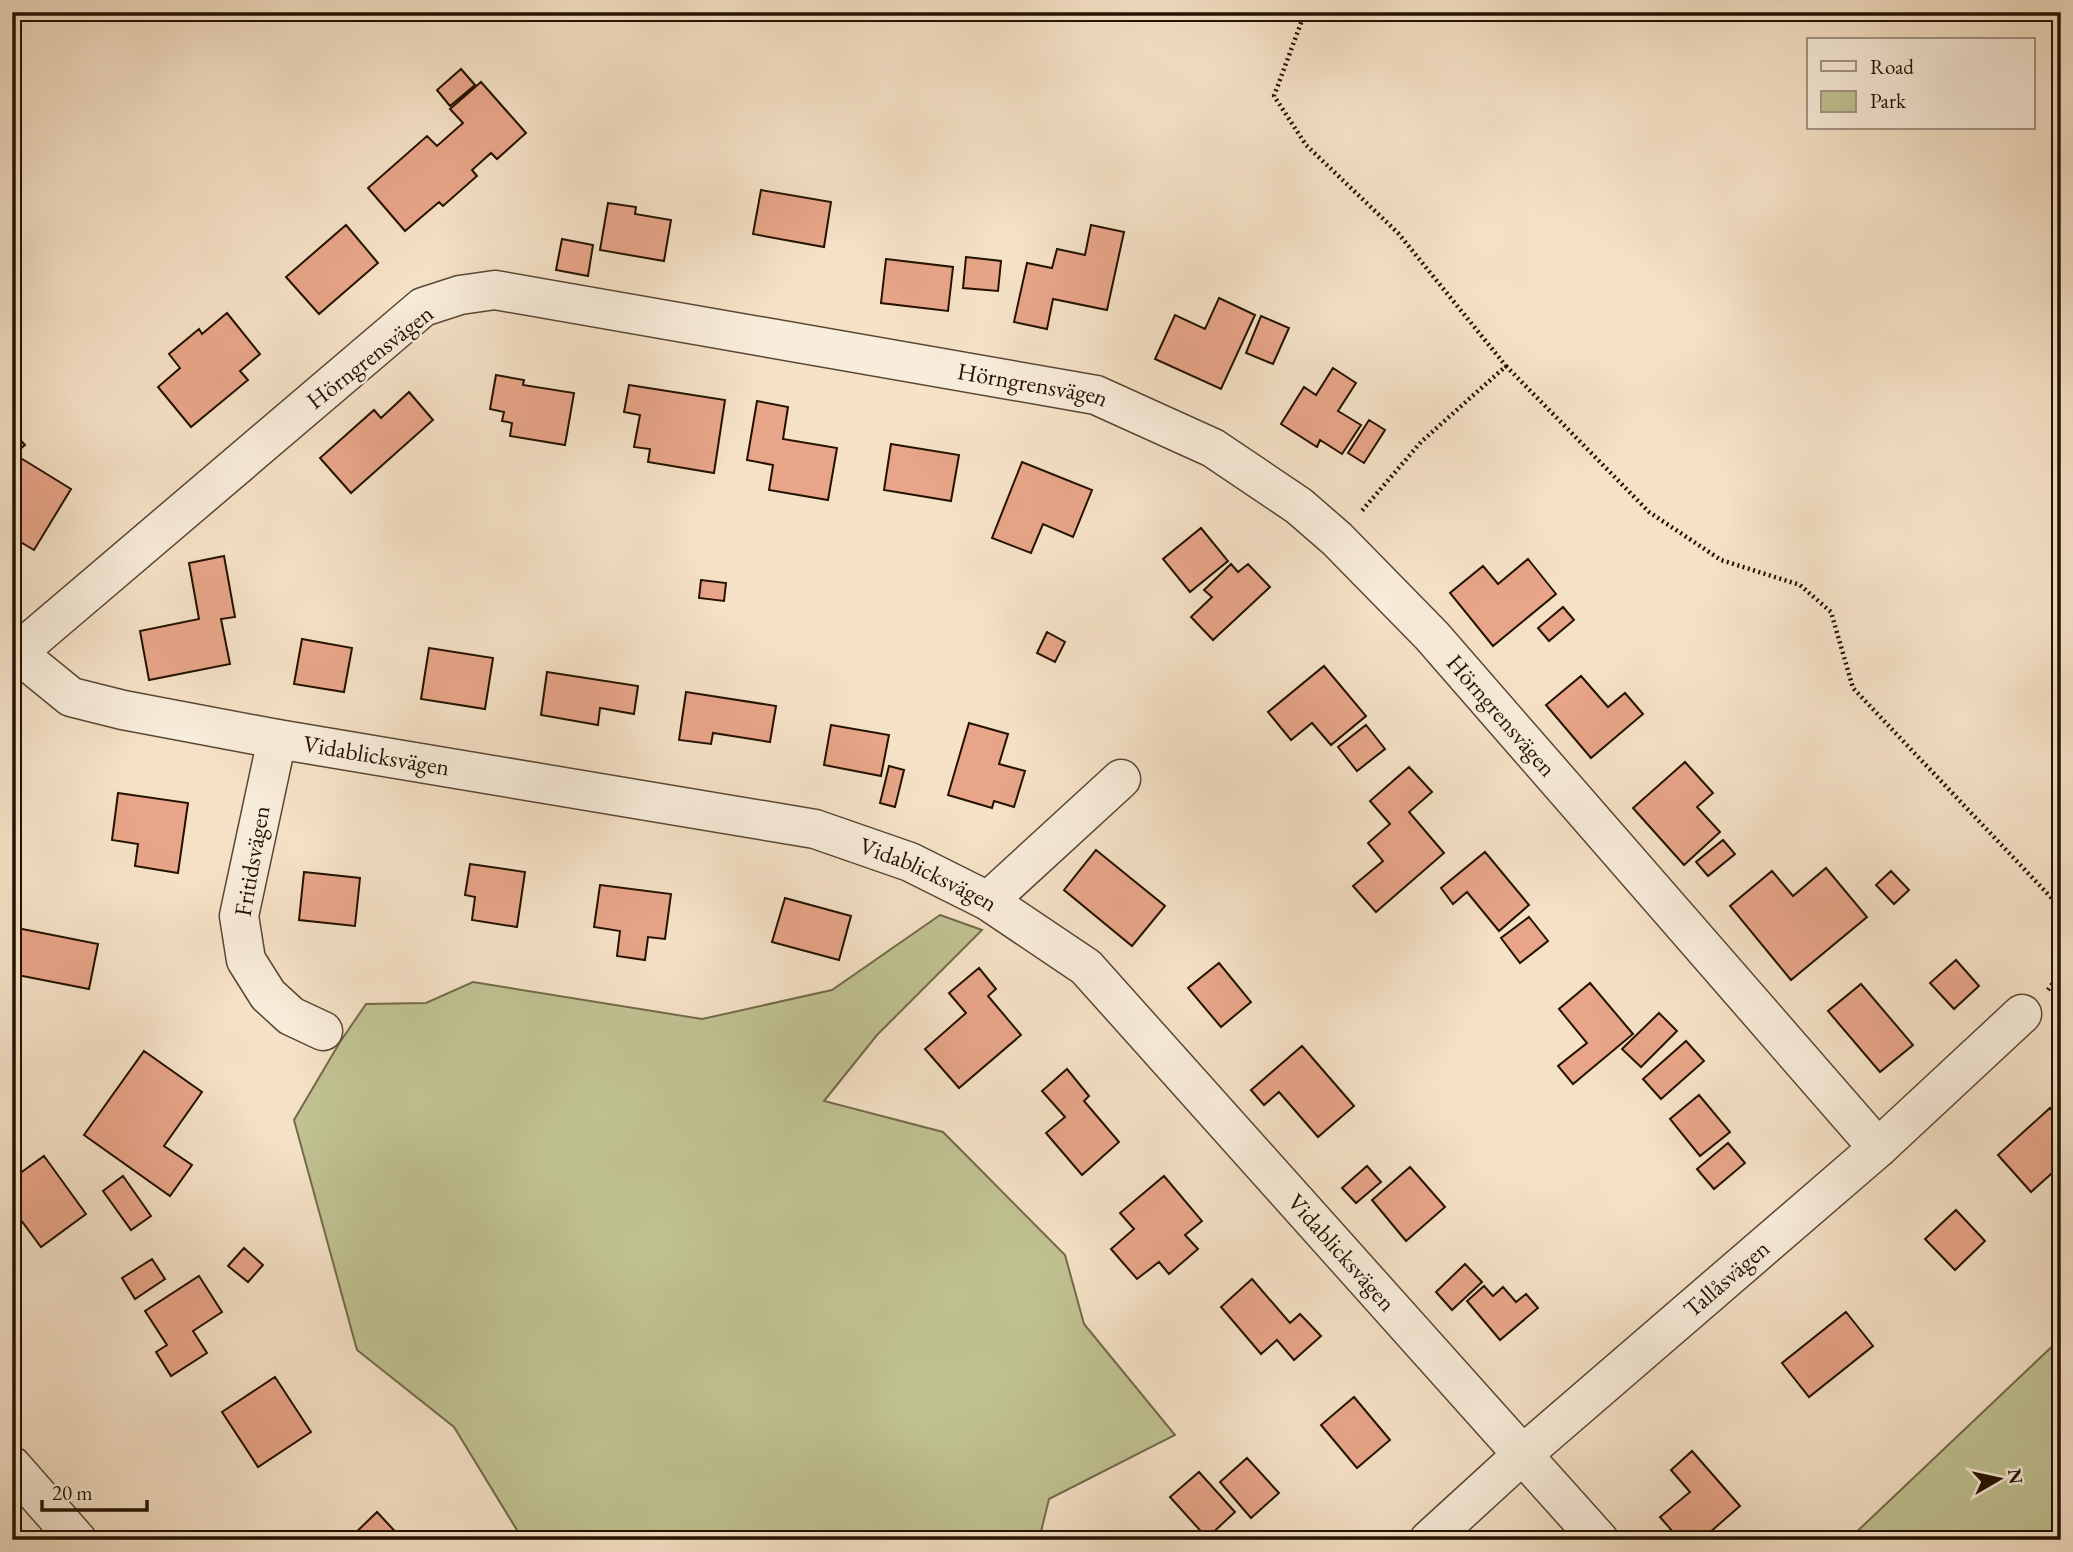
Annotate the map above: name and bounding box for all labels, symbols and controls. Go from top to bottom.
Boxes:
legend [1807,38,2035,130]
text: Road [1870,53,1914,80]
text: Park [1870,87,1907,114]
street label: Hörngrensvägen [300,297,440,416]
street label: Hörngrensvägen [955,355,1114,414]
street label: Hörngrensvägen [1440,648,1564,783]
street label: Vidablicksvägen [301,728,452,783]
street label: Fritidsvägen [227,803,277,919]
street label: Vidablicksvägen [856,830,1004,918]
street label: Vidablicksvägen [1281,1187,1403,1318]
street label: Tallåsvägen [1677,1232,1776,1324]
north arrow [1965,1444,2035,1514]
text: N [2002,1467,2029,1487]
scale bar [42,1468,147,1512]
text: 20 m [52,1479,93,1506]

